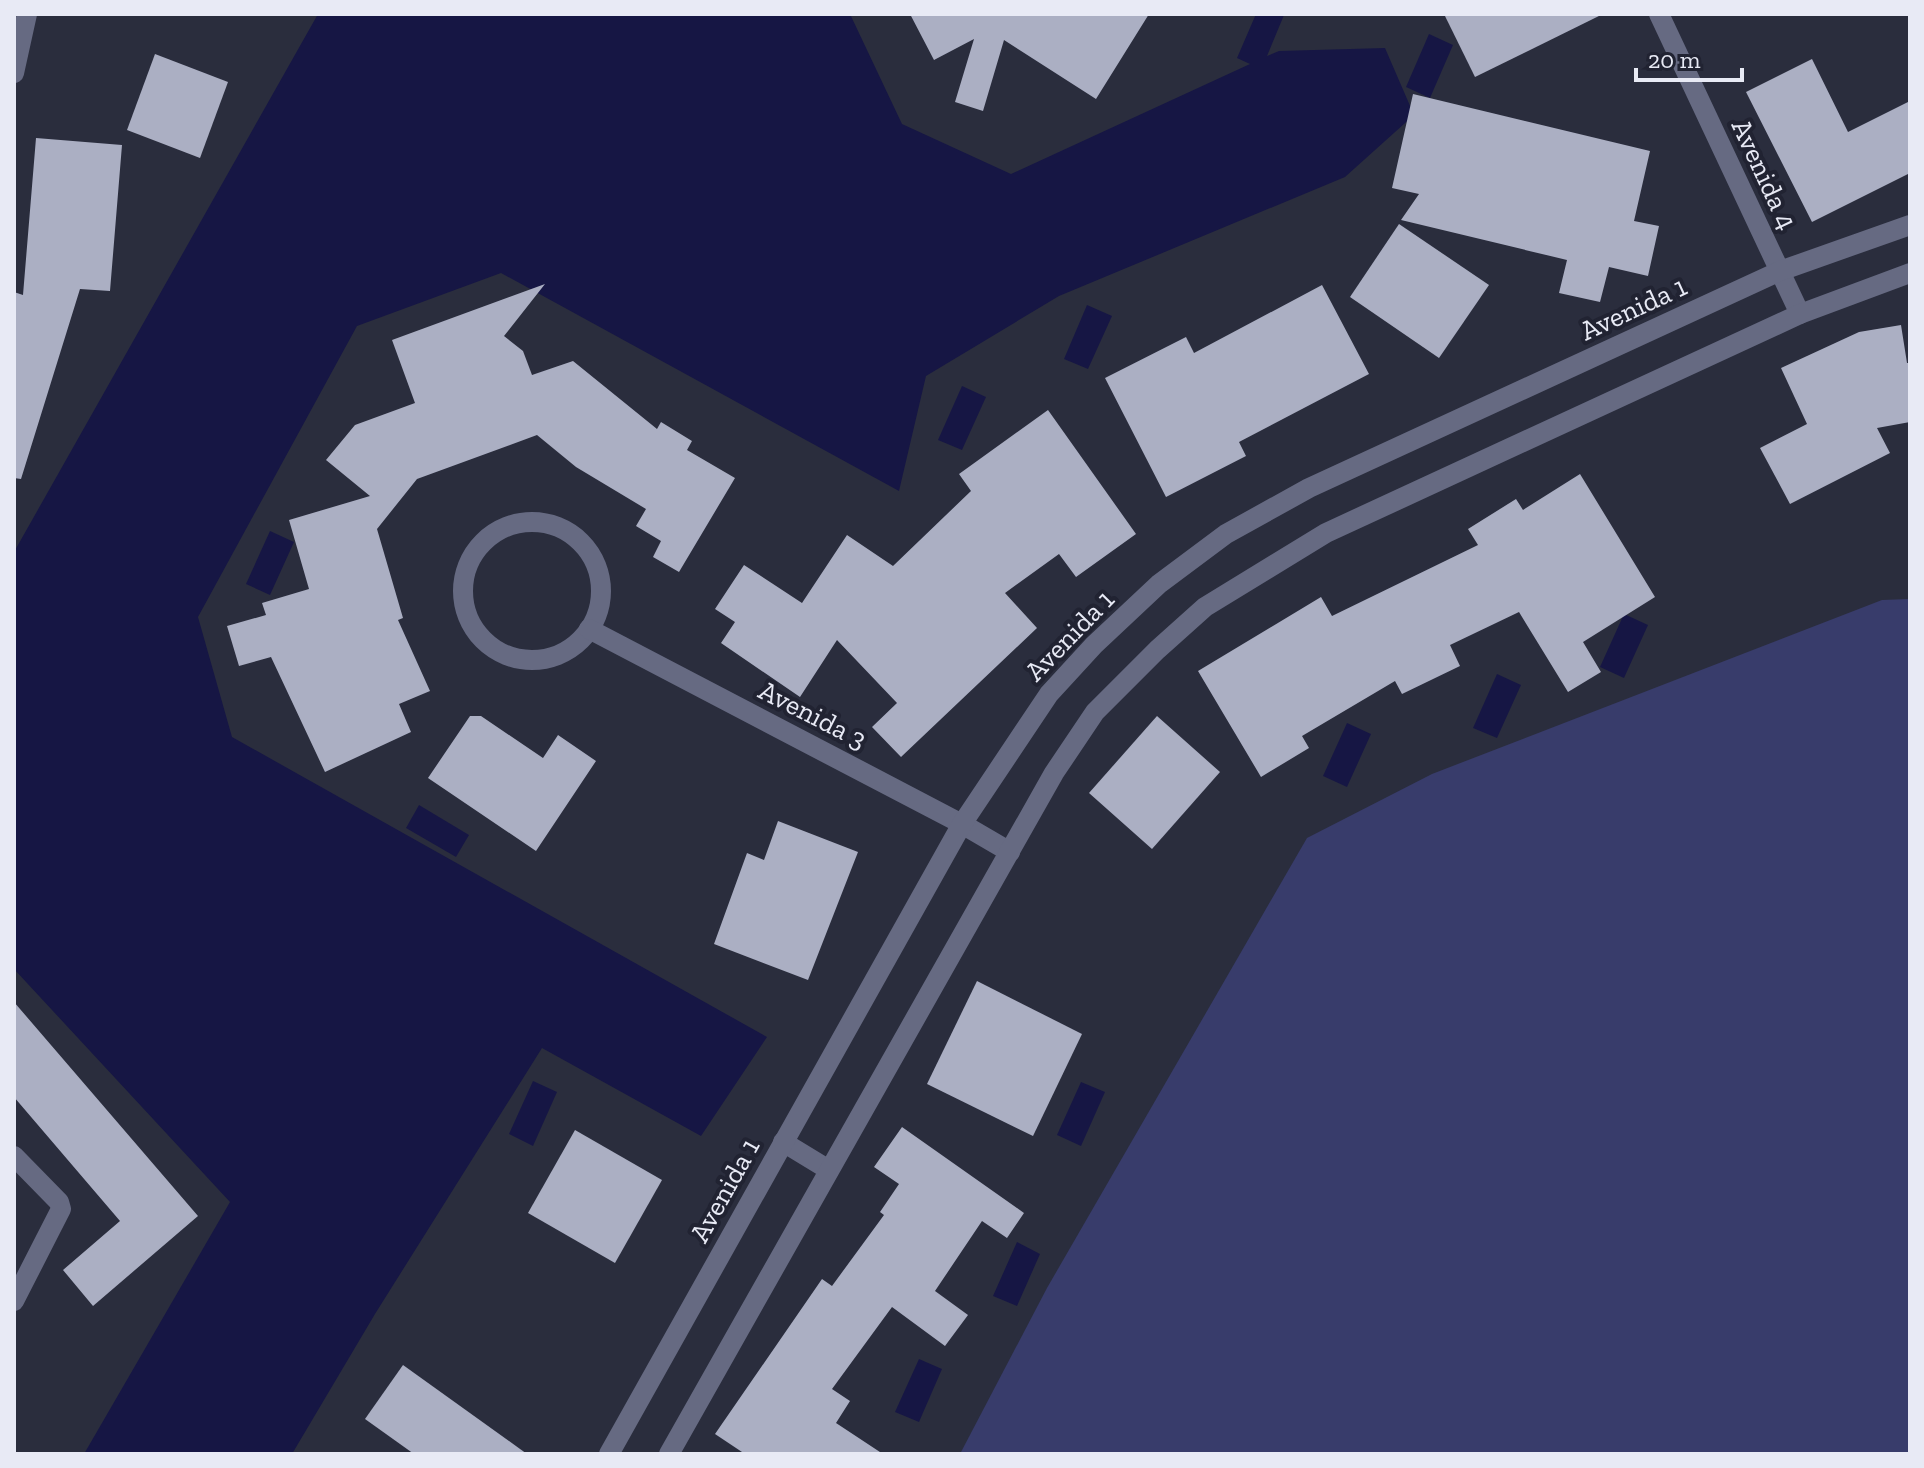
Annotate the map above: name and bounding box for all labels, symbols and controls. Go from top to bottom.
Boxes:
scale bar [1636,32,1742,82]
text: 20 m [1648,45,1701,74]
street label: Avenida 4 [1725,114,1804,235]
street label: Avenida 1 [1575,269,1692,347]
street label: Avenida 1 [1018,583,1121,688]
street label: Avenida 3 [753,673,872,756]
street label: Avenida 1 [682,1132,767,1248]

